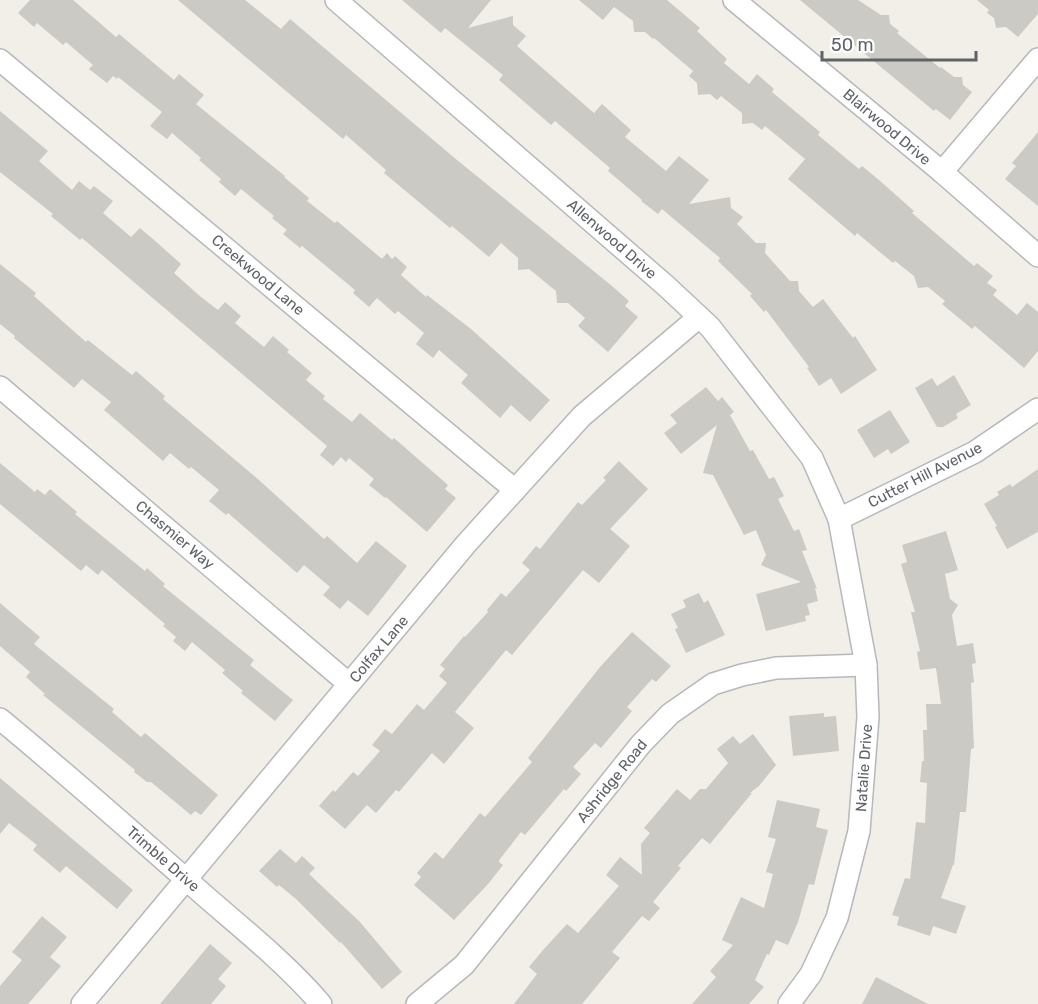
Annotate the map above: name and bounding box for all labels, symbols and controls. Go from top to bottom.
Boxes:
scale bar [822,24,976,62]
text: 50 m [831,34,874,56]
street label: Blairwood Drive [839,85,935,169]
street label: Allenwood Drive [564,195,660,283]
street label: Creekwood Lane [208,231,308,319]
street label: Cutter Hill Avenue [865,438,985,512]
street label: Chasmier Way [132,497,218,573]
street label: Colfax Lane [346,612,412,686]
street label: Natalie Drive [852,723,876,813]
street label: Ashridge Road [573,736,651,826]
street label: Trimble Drive [123,822,203,896]

